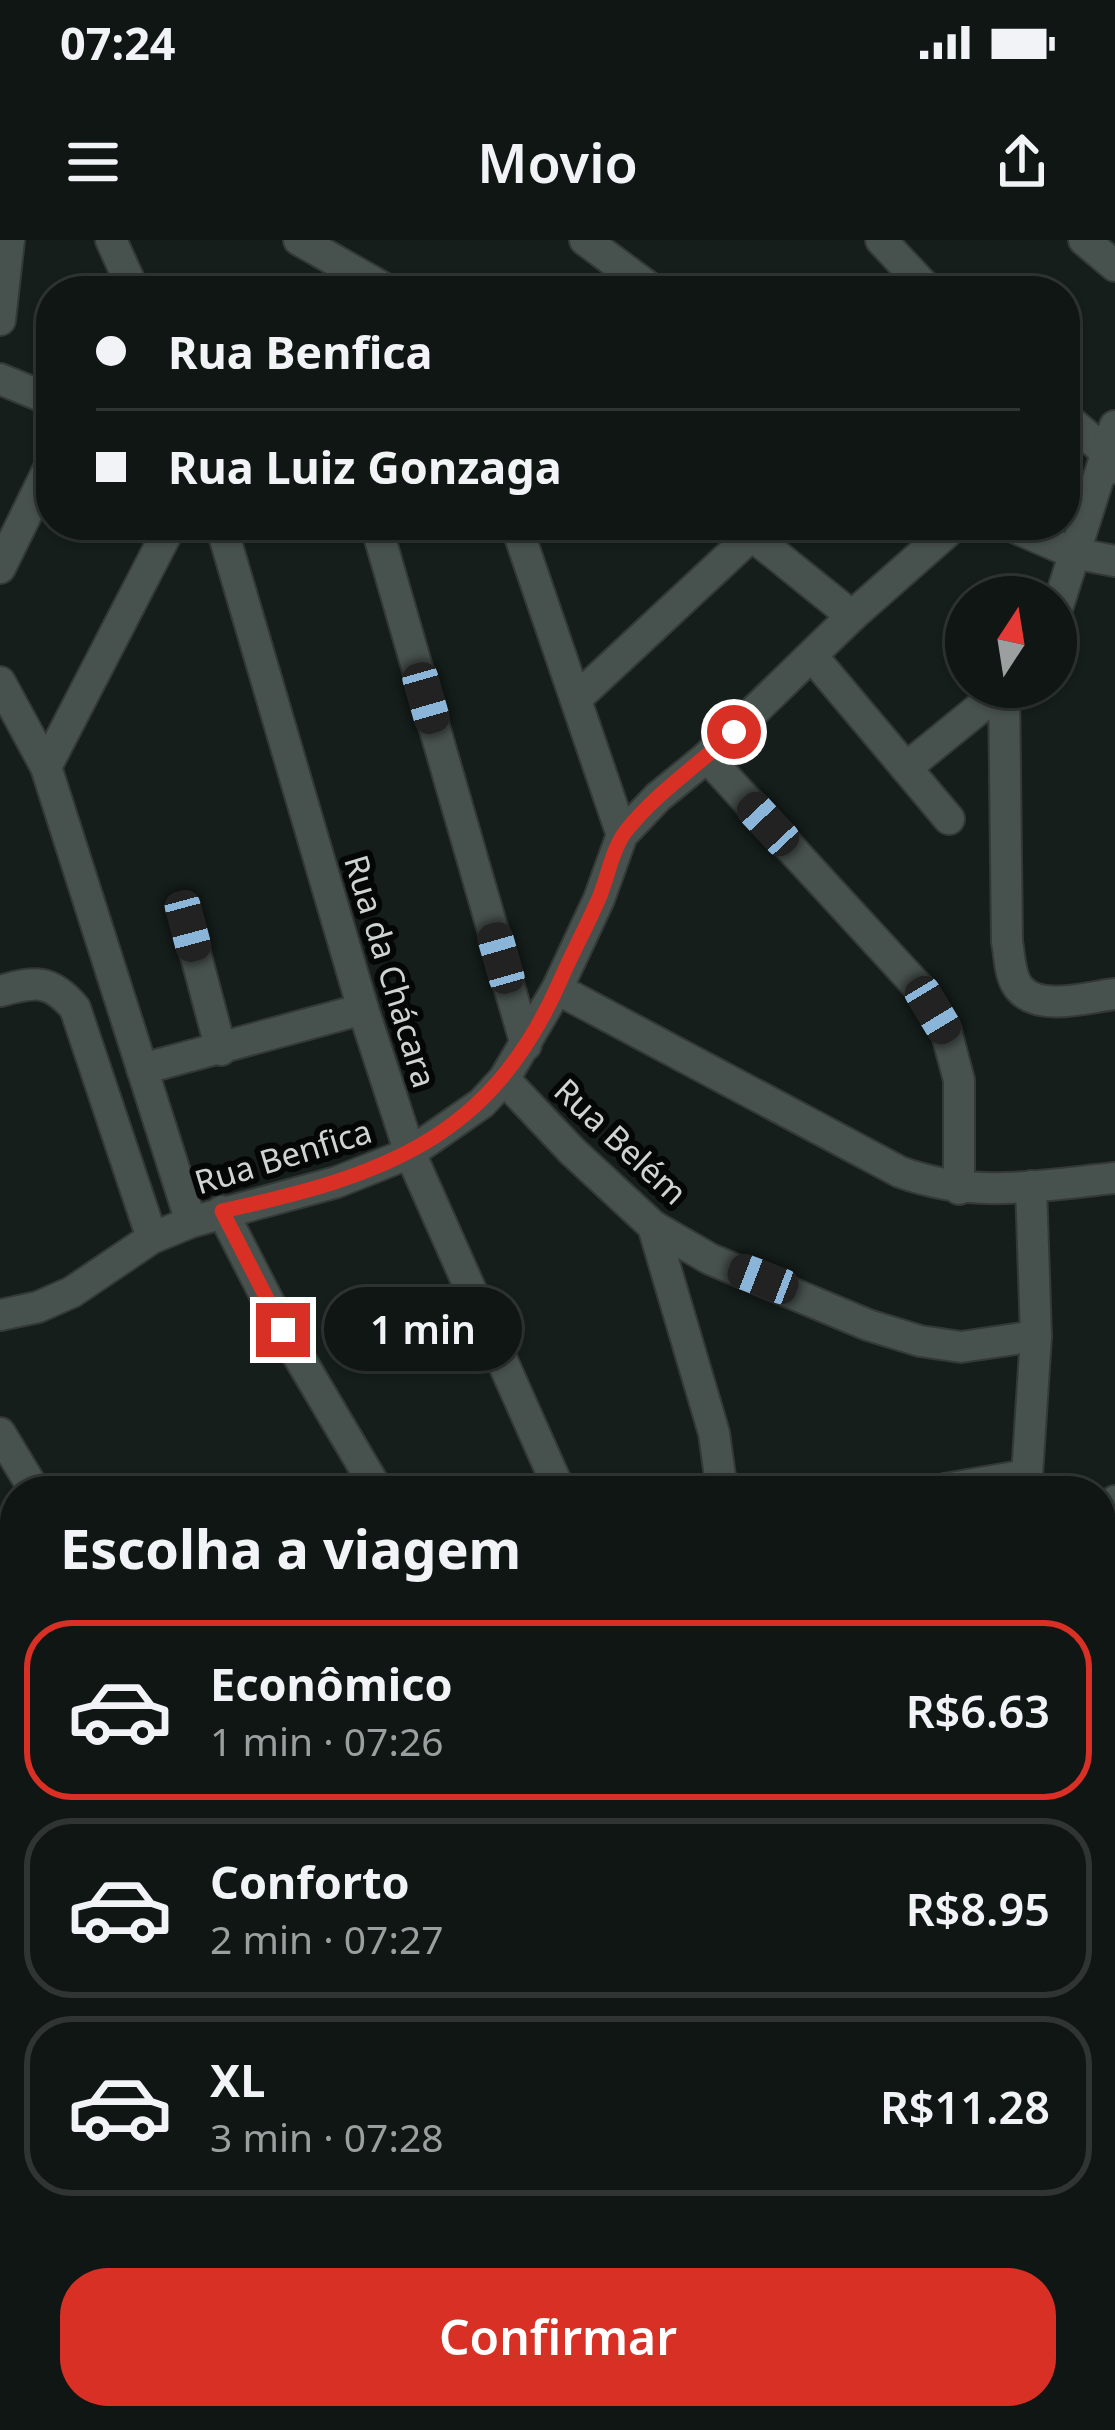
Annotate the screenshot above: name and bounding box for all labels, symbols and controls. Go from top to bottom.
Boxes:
text: 07:24 [60,12,176,73]
text: Movio [477,125,638,199]
icon: menu [60,129,126,195]
icon: share [989,129,1055,195]
text: Rua Benfica [168,321,432,382]
text: Rua Luiz Gonzaga [168,436,562,497]
north arrow [945,576,1077,708]
map controls [945,576,1077,708]
car [399,658,453,738]
route start [707,705,761,759]
car [730,785,806,863]
street label: Rua da Chácara [334,849,448,1093]
car [161,887,215,965]
car [474,918,528,998]
car [899,970,967,1050]
street label: Rua Belém [545,1068,697,1214]
street label: Rua Benfica [189,1108,377,1204]
car [723,1249,803,1309]
callout: 1 min [325,1288,523,1372]
text: 1 min [370,1302,476,1355]
route end [256,1303,310,1357]
text: Escolha a viagem [60,1511,521,1585]
text: Econômico [210,1653,453,1714]
icon: car [66,1656,174,1764]
text: R$6.63 [906,1680,1050,1741]
text: 1 min · 07:26 [210,1714,444,1767]
text: Conforto [210,1851,410,1912]
icon: car [66,1854,174,1962]
text: R$8.95 [906,1878,1050,1939]
text: 2 min · 07:27 [210,1912,444,1965]
text: XL [210,2049,265,2110]
icon: car [66,2052,174,2160]
text: R$11.28 [880,2076,1050,2137]
text: 3 min · 07:28 [210,2110,444,2163]
button: Confirmar [60,2268,1056,2406]

